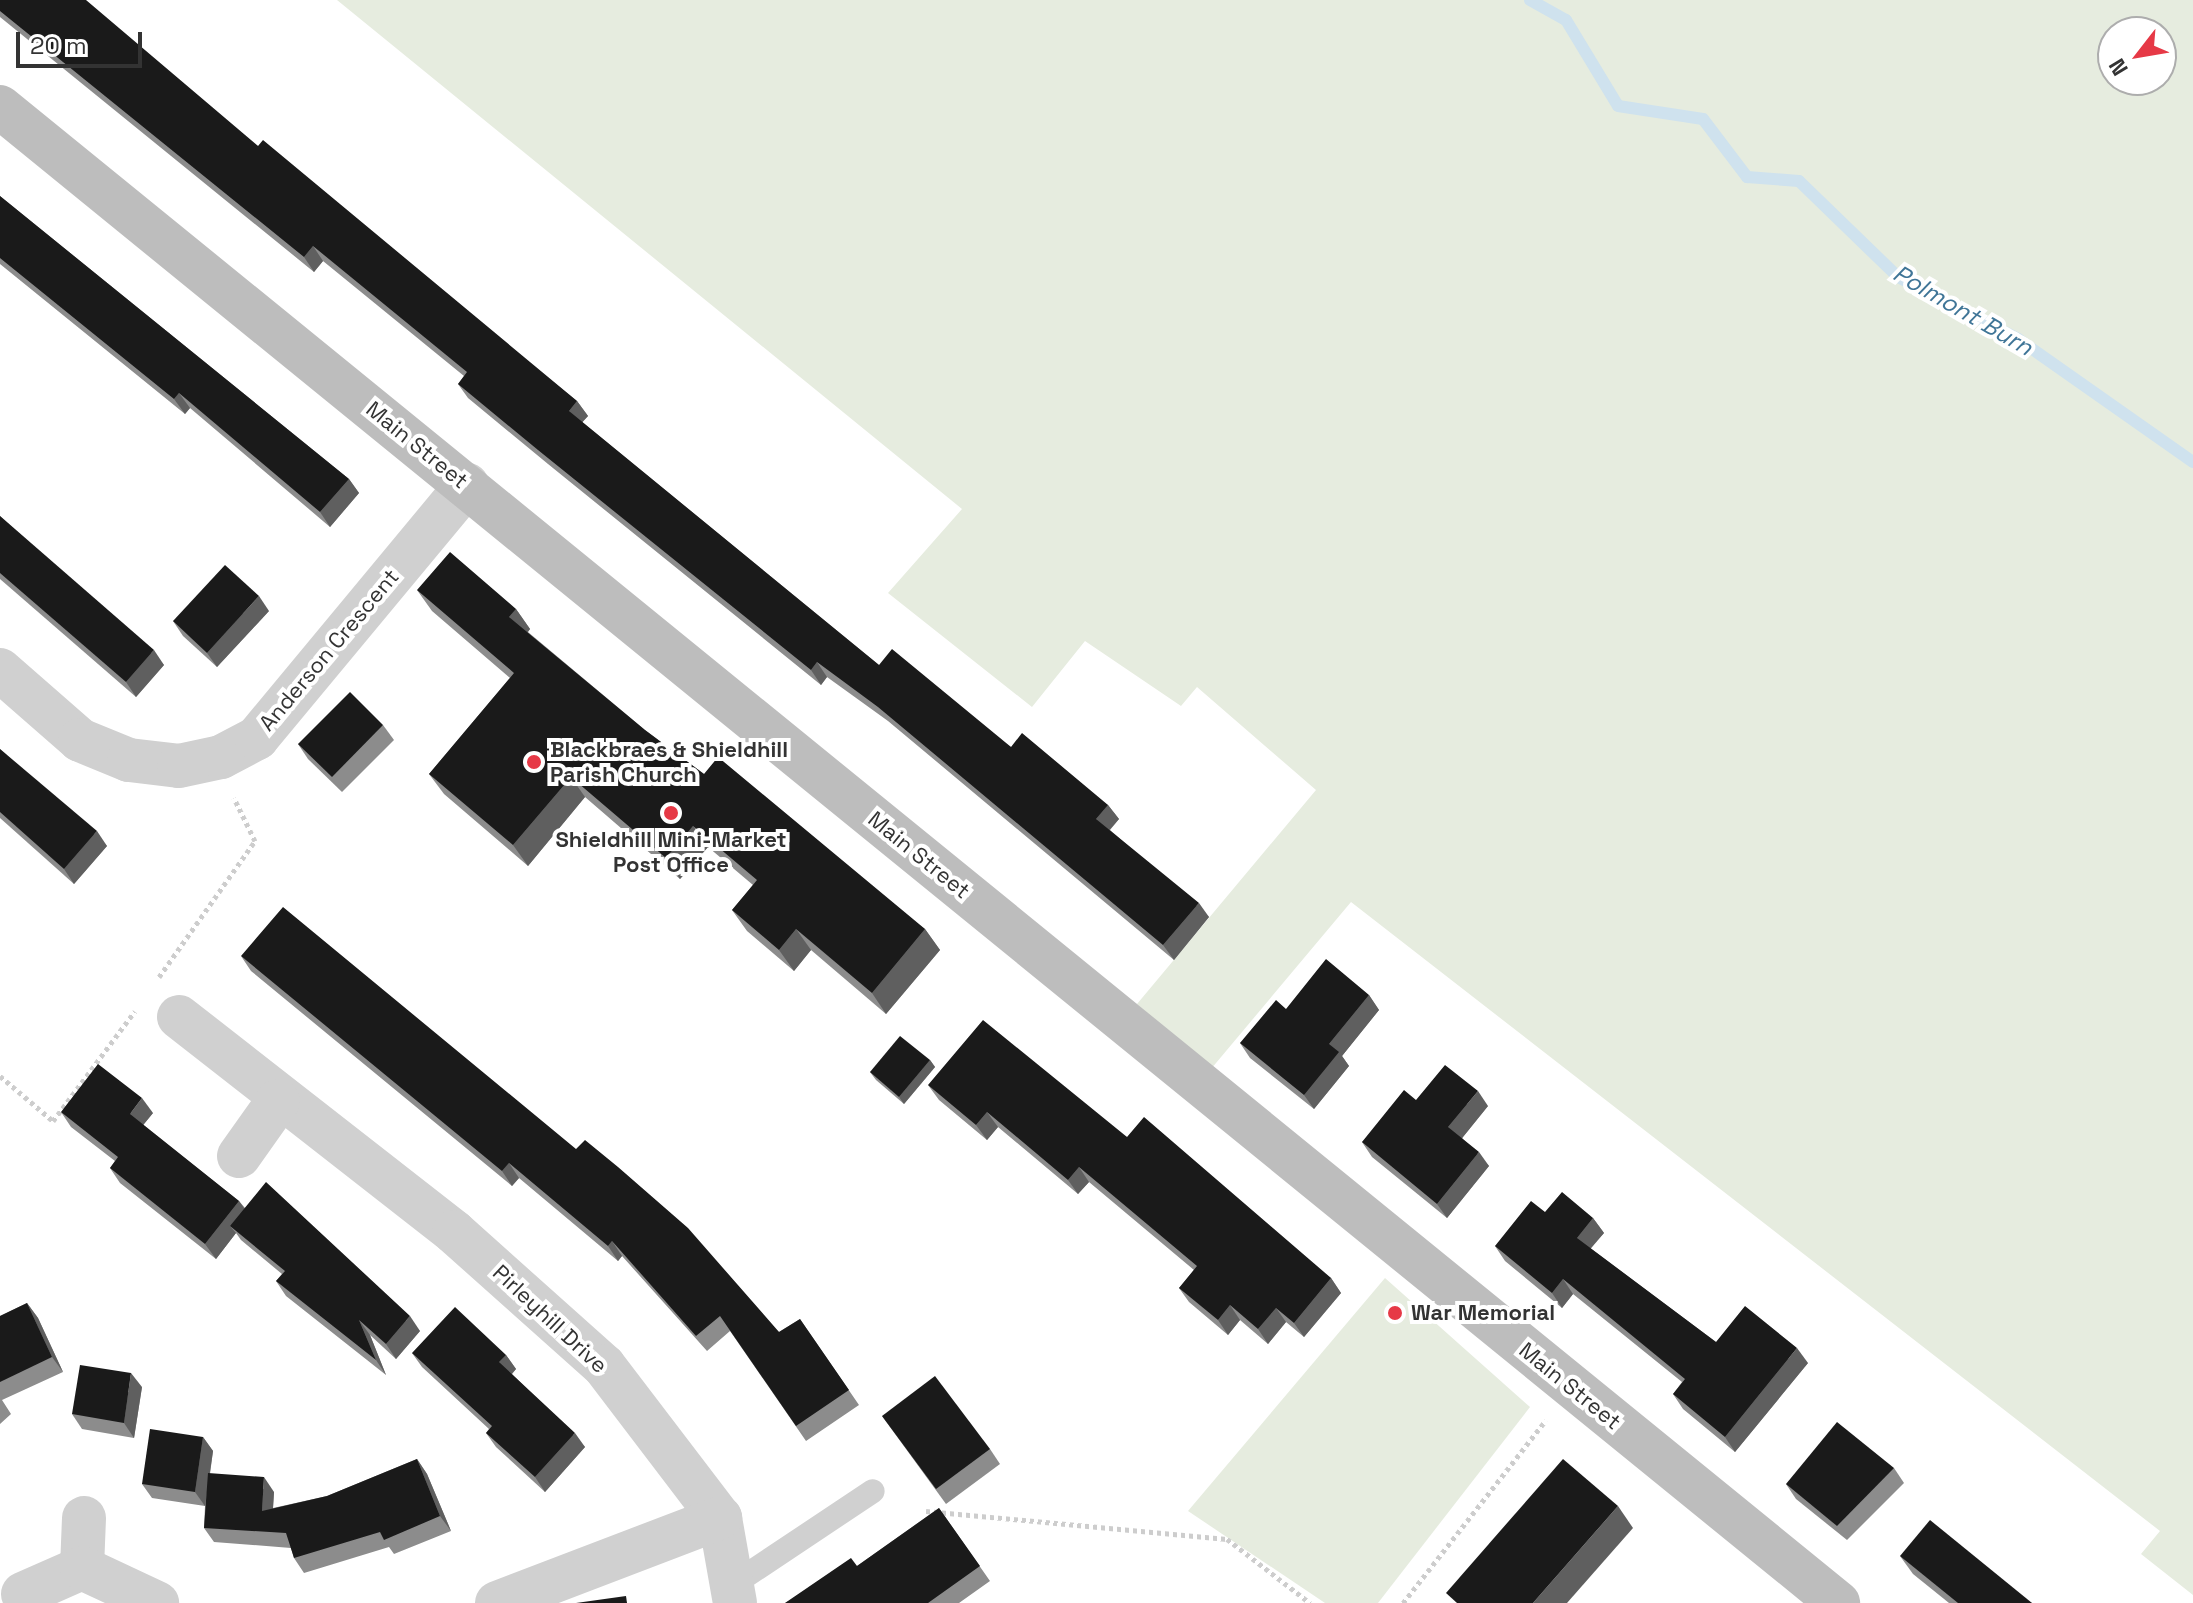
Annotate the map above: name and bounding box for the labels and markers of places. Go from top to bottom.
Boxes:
place label: Blackbraes & Shieldhill Parish Church [550,736,788,788]
marker: Blackbraes & Shieldhill Parish Church [525,753,543,771]
marker: Shieldhill Mini-Market Post Office [662,804,680,822]
place label: Shieldhill Mini-Market Post Office [555,826,787,878]
place label: War Memorial [1411,1300,1555,1326]
marker: War Memorial [1386,1304,1404,1322]

